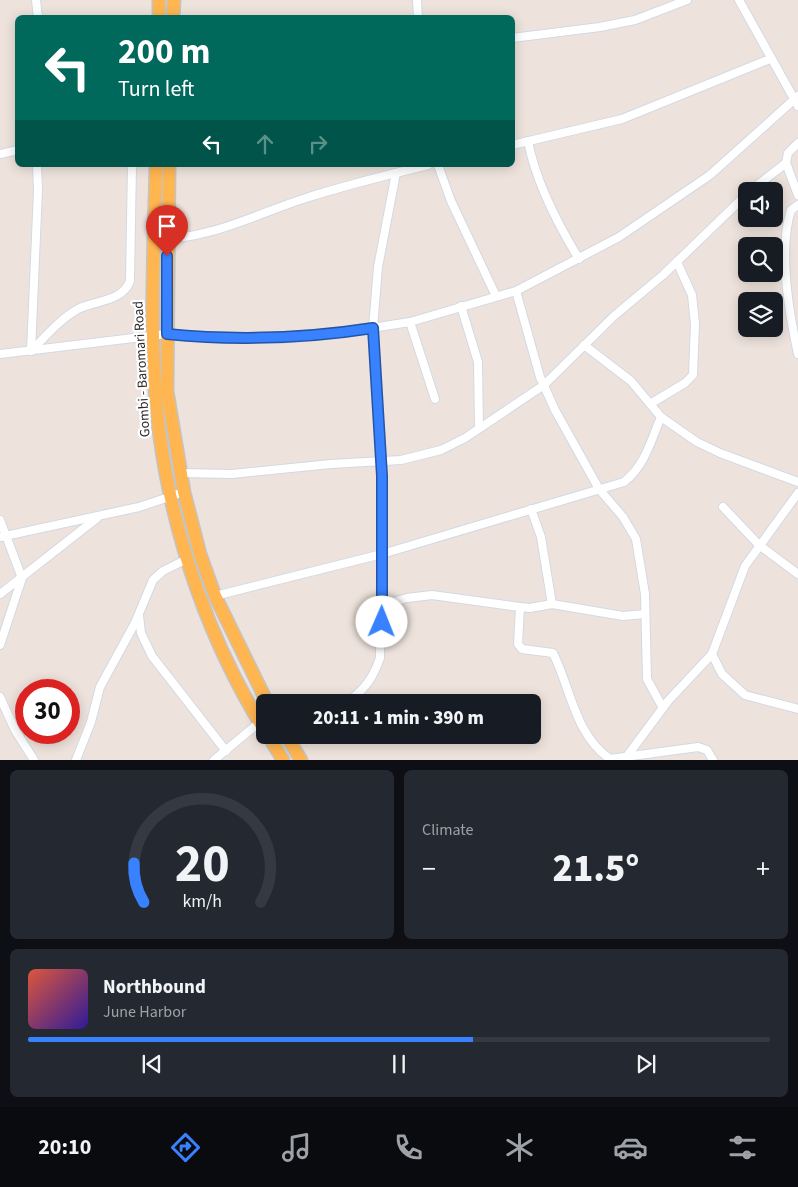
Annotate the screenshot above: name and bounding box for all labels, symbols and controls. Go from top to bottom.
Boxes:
text: 200 m [118,27,210,77]
icon: left [35,35,100,100]
text: Turn left [118,73,194,105]
icon: left [198,130,226,158]
icon: ahead [251,130,279,158]
icon: right [304,130,332,158]
map controls [738,182,783,337]
button: sound [738,182,783,227]
pin [146,205,188,256]
icon: arrive [153,212,181,240]
button: search [738,237,783,282]
button: layers [738,292,783,337]
street label: Gombi - Baromari Road [128,300,156,438]
position arrow [355,595,407,647]
speed limit sign: 30 [15,679,80,744]
text: 20:11 · 1 min · 390 m [313,705,484,732]
text: Climate [422,819,473,841]
text: 20 [175,828,229,902]
text: 21.5° [553,842,639,896]
text: − [422,849,436,889]
text: + [756,849,770,889]
text: km/h [182,889,222,914]
text: Northbound [103,974,206,1001]
text: June Harbor [103,1001,186,1023]
icon: previous [138,1050,166,1078]
icon: pause [385,1050,413,1078]
icon: next [632,1050,660,1078]
icon: directions [168,1130,203,1165]
icon: music [279,1130,314,1165]
icon: phone [391,1130,426,1165]
icon: climate [502,1130,537,1165]
icon: car [613,1130,648,1165]
icon: filters [725,1130,760,1165]
text: 20:10 [38,1131,91,1163]

